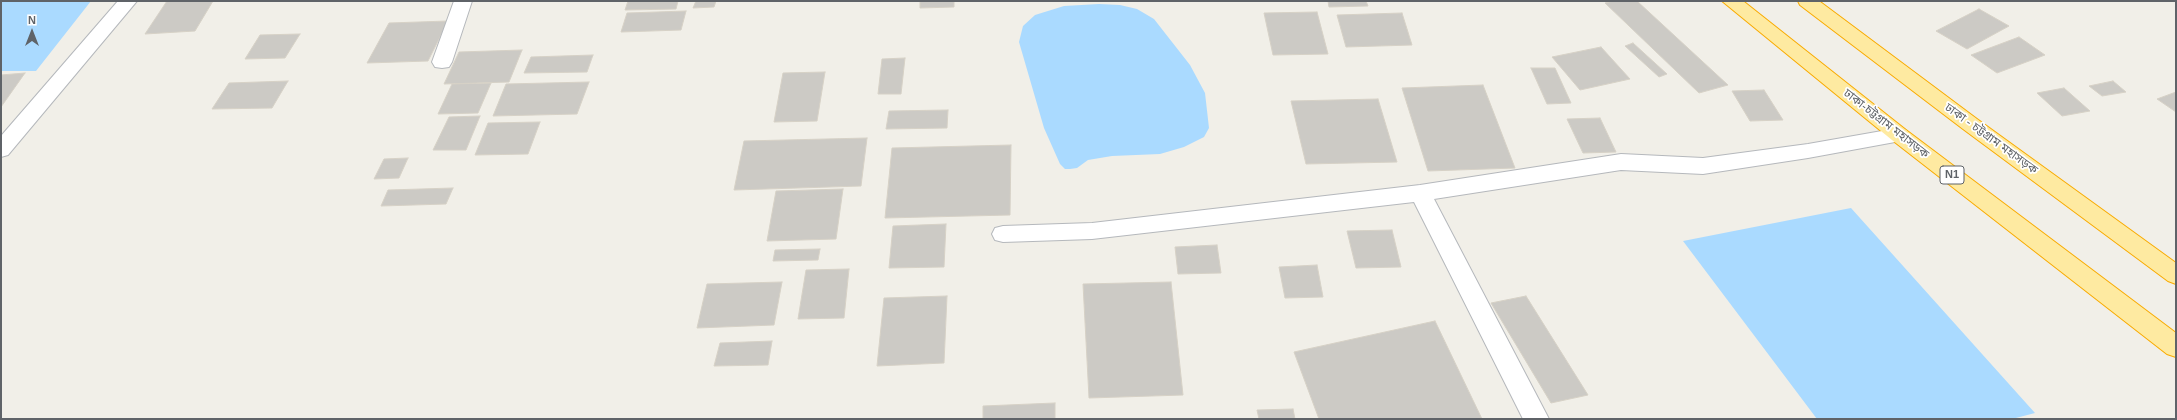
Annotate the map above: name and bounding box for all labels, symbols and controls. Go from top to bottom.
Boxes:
north arrow [12,12,52,52]
text: N [28,14,36,26]
street label: ঢাকা-চট্টগ্রাম মহাসড়ক [1840,86,1932,162]
street label: ঢাকা - চট্টগ্রাম মহাসড়ক [1942,100,2040,178]
road number: N1 [1940,166,1964,184]

